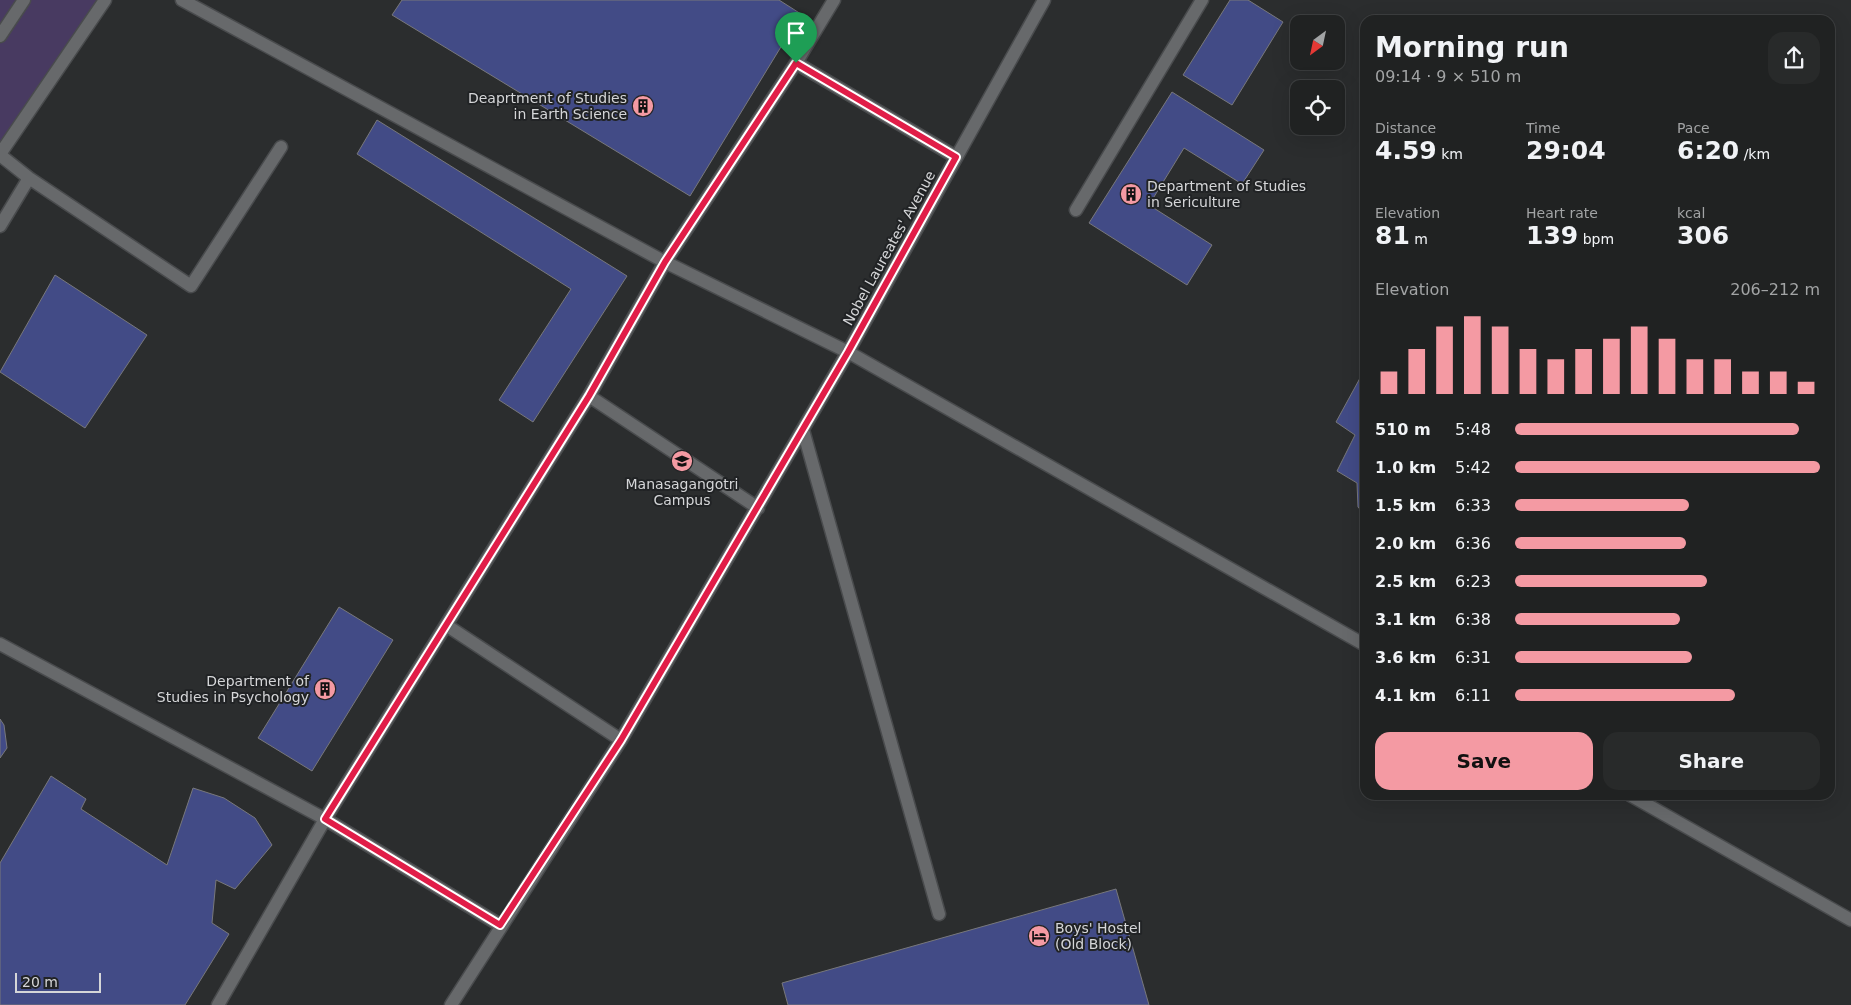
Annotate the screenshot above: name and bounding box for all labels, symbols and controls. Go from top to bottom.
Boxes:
pin [775,12,817,63]
north arrow [1290,15,1345,70]
map controls [1290,15,1345,135]
icon: arrive [782,19,810,47]
text: Morning run [1375,31,1569,64]
button: share [1768,32,1820,84]
text: 09:14 · 9 × 510 m [1375,67,1521,86]
button: locate [1290,80,1345,135]
place label: Deaprtment of Studies in Earth Science [468,90,627,122]
building icon: Deaprtment of Studies in Earth Science [631,94,655,118]
text: Distance [1375,120,1436,136]
text: Time [1526,120,1560,136]
text: Pace [1677,120,1710,136]
text: 4.59 [1375,136,1437,165]
text: 29:04 [1526,136,1606,165]
text: 6:20 [1677,136,1739,165]
text: km [1437,146,1463,162]
text: /km [1739,146,1770,162]
street label: Nobel Laureates' Avenue [840,168,938,328]
place label: Department of Studies in Sericulture [1147,178,1306,210]
building icon: Department of Studies in Sericulture [1119,182,1143,206]
text: Elevation [1375,205,1440,221]
text: Heart rate [1526,205,1598,221]
text: kcal [1677,205,1705,221]
text: 81 [1375,221,1410,250]
text: 139 [1526,221,1578,250]
text: 306 [1677,221,1729,250]
text: m [1410,231,1428,247]
text: bpm [1578,231,1614,247]
text: Elevation [1375,280,1449,299]
text: 206–212 m [1730,280,1820,299]
text: 510 m [1375,420,1431,439]
text: 5:48 [1455,420,1491,439]
school or university icon: Manasagangotri Campus [670,449,694,473]
text: 1.0 km [1375,458,1436,477]
text: 5:42 [1455,458,1491,477]
place label: Manasagangotri Campus [626,476,738,508]
text: 1.5 km [1375,496,1436,515]
text: 6:33 [1455,496,1491,515]
text: 2.0 km [1375,534,1436,553]
text: 6:36 [1455,534,1491,553]
text: 2.5 km [1375,572,1436,591]
text: 6:23 [1455,572,1491,591]
text: 3.1 km [1375,610,1436,629]
text: 6:38 [1455,610,1491,629]
text: 3.6 km [1375,648,1436,667]
text: 6:31 [1455,648,1491,667]
place label: Department of Studies in Psychology [157,673,310,705]
building icon: Department of Studies in Psychology [313,677,337,701]
text: 4.1 km [1375,686,1436,705]
text: 6:11 [1455,686,1491,705]
button: Save [1375,732,1593,790]
button: Share [1603,732,1820,790]
place label: Boys' Hostel (Old Block) [1055,920,1141,952]
hotel icon: Boys' Hostel (Old Block) [1027,924,1051,948]
scale bar [15,970,101,993]
text: 20 m [22,974,58,990]

